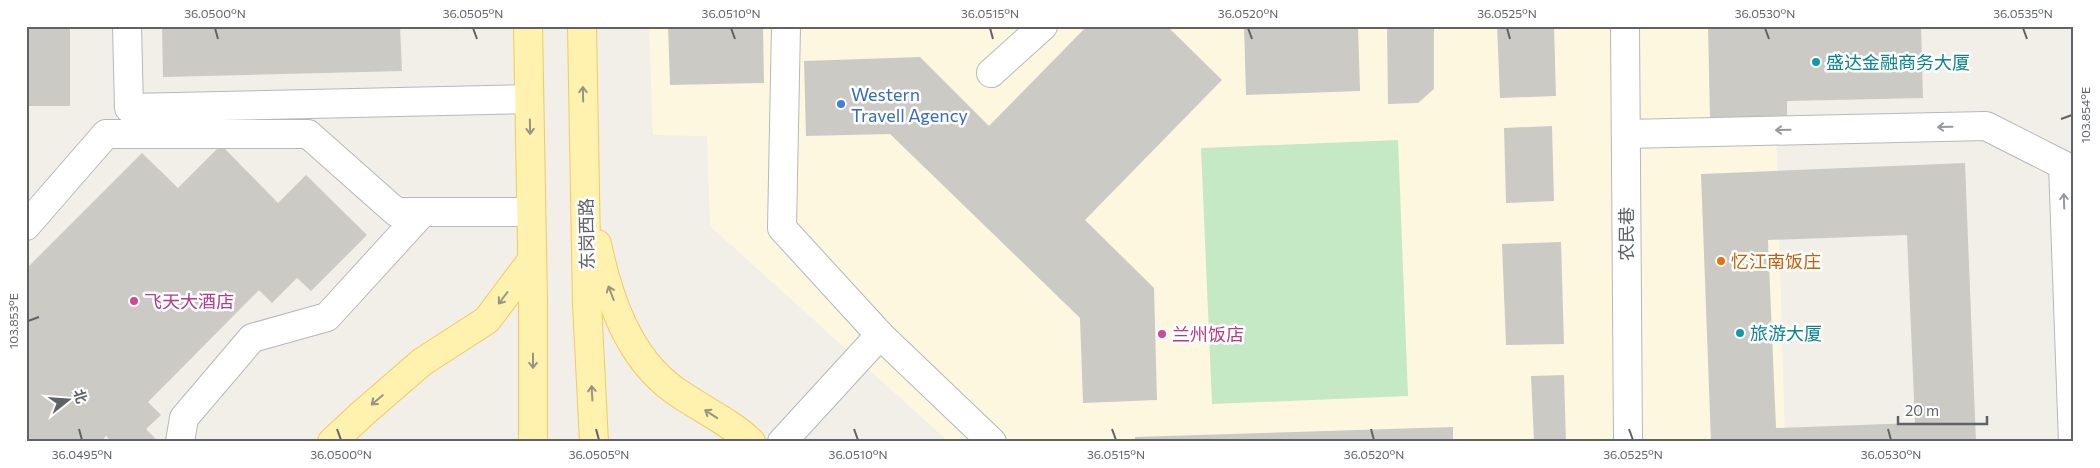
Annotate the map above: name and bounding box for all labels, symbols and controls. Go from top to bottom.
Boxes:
text: 36.0500°N [184,6,246,20]
text: 36.0505°N [443,6,503,20]
text: 36.0510°N [702,6,760,20]
text: 36.0515°N [961,6,1019,20]
text: 36.0520°N [1218,6,1278,20]
text: 36.0525°N [1477,6,1537,20]
text: 36.0530°N [1735,6,1795,20]
text: 36.0535°N [1993,6,2053,20]
place label: 盛达金融商务大厦 [1826,51,1970,73]
marker: 盛达金融商务大厦 [1810,56,1822,68]
place label: Western Travell Agency [851,83,968,126]
one-way arrow [578,87,588,103]
text: 103.854°E [2078,87,2092,143]
marker: Western Travell Agency [835,98,847,110]
one-way arrow [525,119,535,135]
one-way arrow [1938,122,1954,131]
one-way arrow [1775,125,1792,135]
one-way arrow [2059,193,2069,209]
street label: 东岗西路 [574,198,598,270]
street label: 农民巷 [1615,207,1637,261]
place label: 忆江南饭庄 [1731,250,1821,272]
marker: 忆江南饭庄 [1715,255,1727,267]
one-way arrow [606,286,615,301]
place label: 飞天大酒店 [144,290,234,312]
one-way arrow [497,291,508,304]
text: 103.853°E [6,293,20,349]
marker: 飞天大酒店 [128,295,140,307]
place label: 旅游大厦 [1750,322,1822,344]
place label: 兰州饭店 [1172,323,1244,345]
marker: 旅游大厦 [1734,327,1746,339]
marker: 兰州饭店 [1156,328,1168,340]
one-way arrow [528,352,538,369]
north arrow [42,376,92,426]
one-way arrow [587,385,596,401]
text: 北 [71,387,91,405]
scale bar [1898,393,1986,425]
one-way arrow [371,395,384,406]
text: 20 m [1905,401,1939,419]
one-way arrow [704,409,718,420]
text: 36.0495°N [52,447,112,461]
text: 36.0500°N [310,447,372,461]
text: 36.0505°N [569,447,629,461]
text: 36.0510°N [829,447,887,461]
text: 36.0515°N [1087,447,1145,461]
text: 36.0520°N [1344,447,1404,461]
text: 36.0525°N [1603,447,1663,461]
text: 36.0530°N [1861,447,1921,461]

